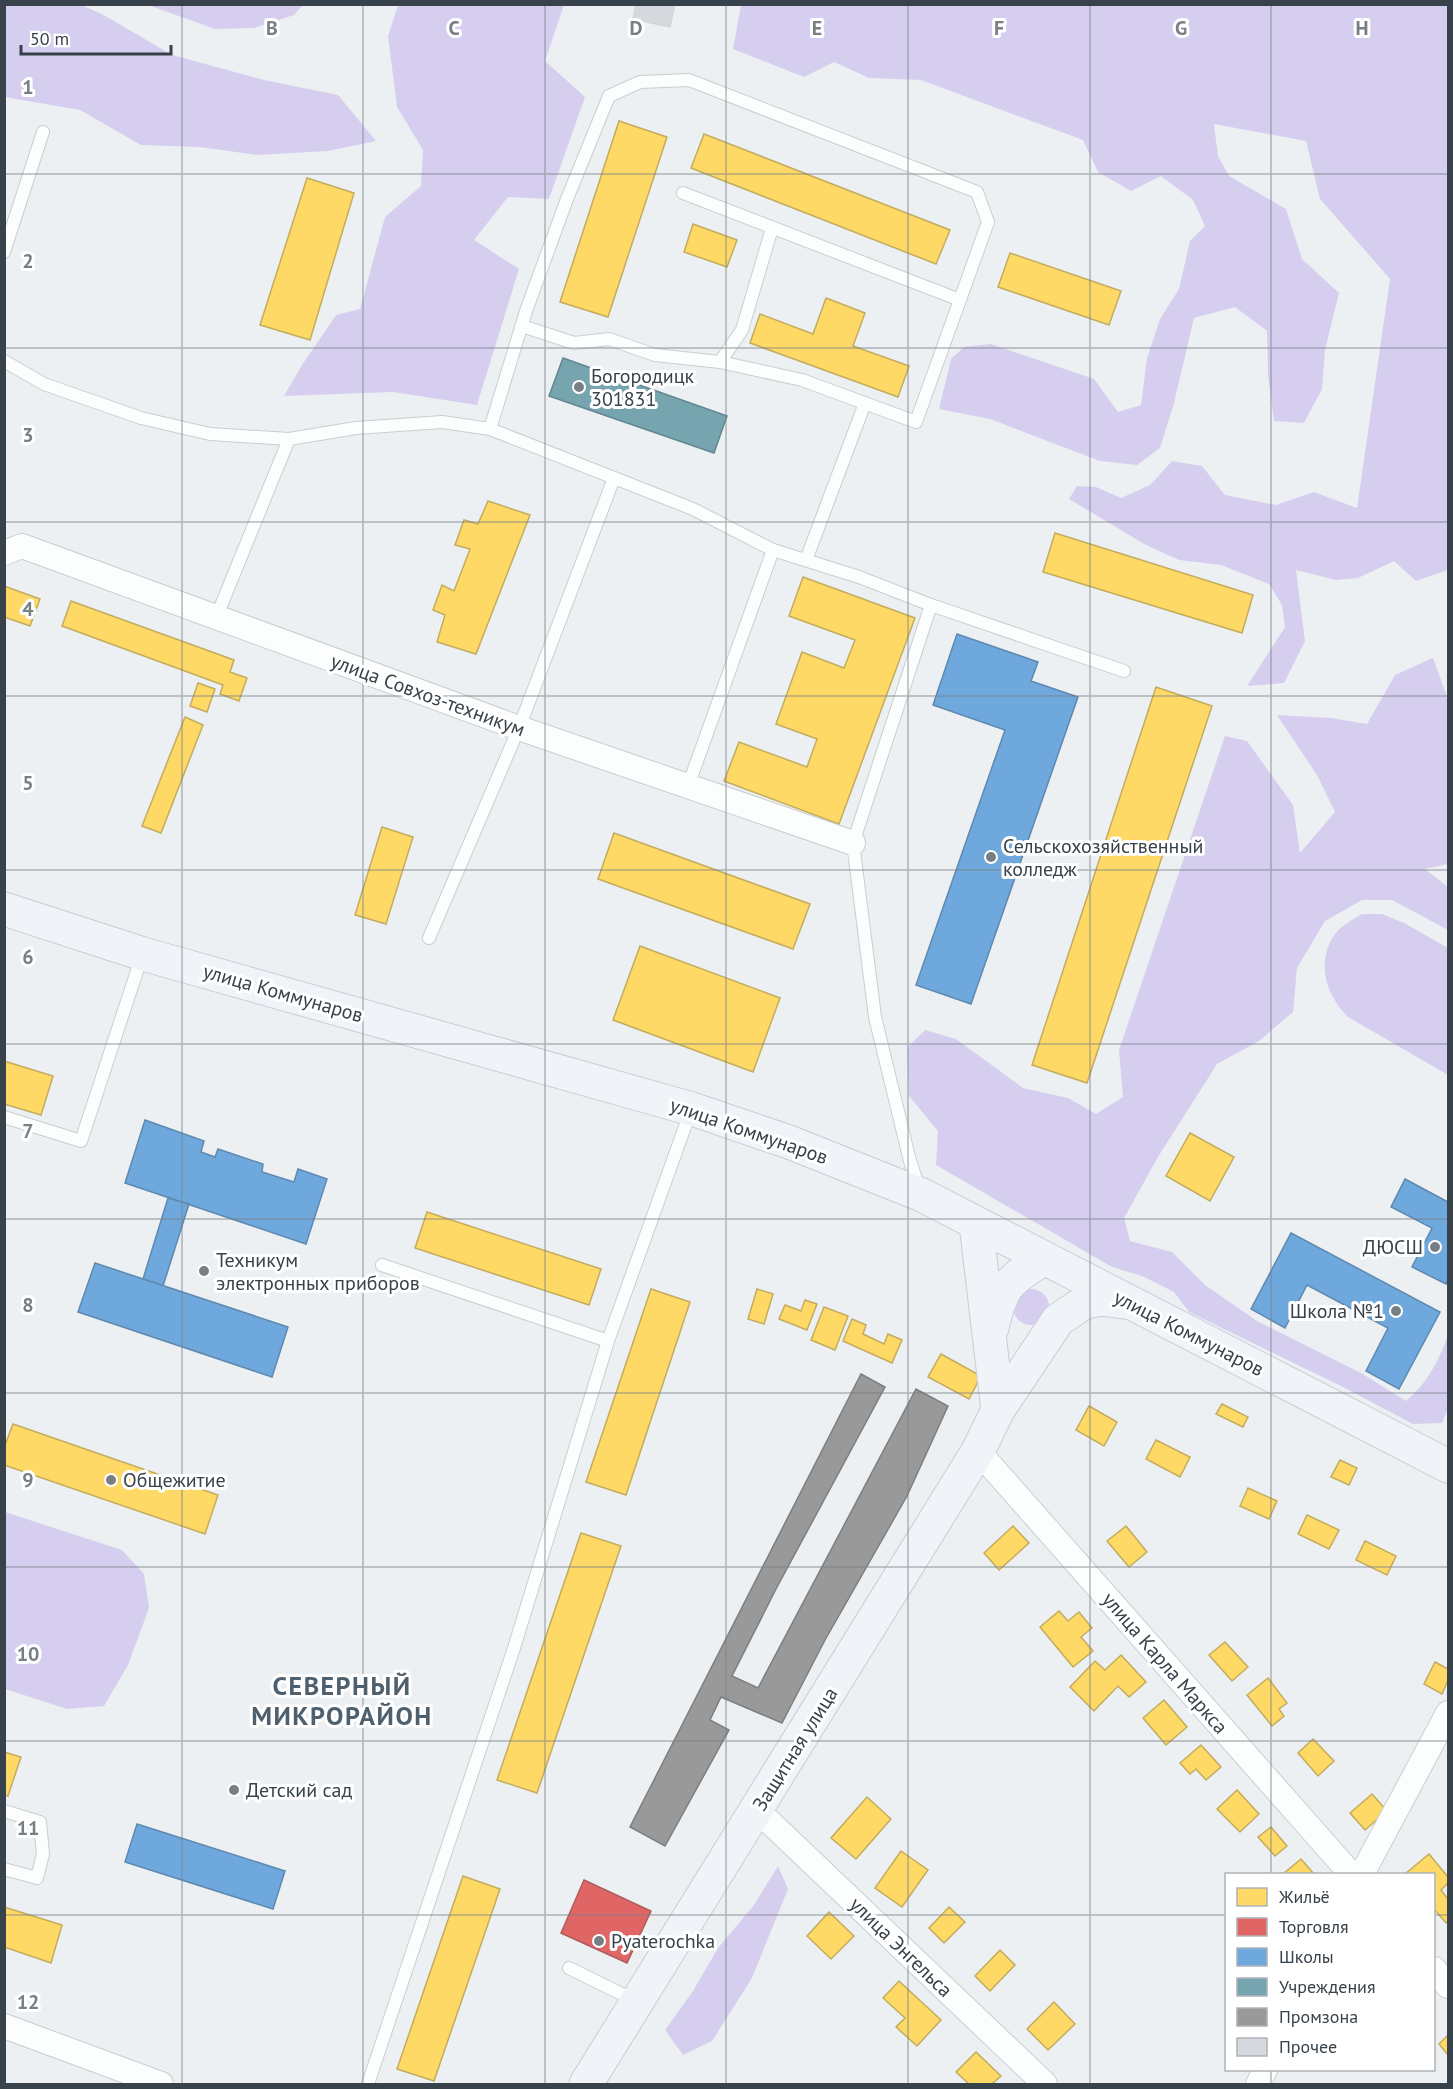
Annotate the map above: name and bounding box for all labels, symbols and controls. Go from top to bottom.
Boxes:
text: B [266,15,278,41]
text: C [448,15,460,41]
text: D [630,15,643,41]
text: E [812,15,822,41]
text: F [994,15,1004,41]
text: G [1175,15,1187,41]
text: H [1355,15,1369,41]
scale bar [21,18,171,56]
text: 50 m [30,27,69,50]
text: 1 [22,74,34,100]
text: 2 [22,248,34,274]
place label: Богородицк 301831 [591,363,695,412]
marker: Богородицк 301831 [572,380,586,394]
text: 3 [22,422,34,448]
text: 4 [22,596,34,622]
street label: улица Совхоз-техникум [327,648,529,742]
text: 5 [22,770,34,796]
place label: Сельскохозяйственный колледж [1003,833,1204,882]
marker: Сельскохозяйственный колледж [984,850,998,864]
text: 6 [22,944,34,970]
street label: улица Коммунаров [200,958,366,1028]
street label: улица Коммунаров [667,1092,831,1170]
text: 7 [22,1118,34,1144]
place label: ДЮСШ [1363,1234,1423,1260]
marker: ДЮСШ [1428,1240,1442,1254]
place label: Техникум электронных приборов [216,1247,420,1296]
marker: Техникум электронных приборов [197,1264,211,1278]
street label: улица Коммунаров [1109,1284,1269,1382]
text: 8 [22,1292,34,1318]
place label: Школа №1 [1290,1298,1384,1324]
marker: Школа №1 [1389,1304,1403,1318]
text: 9 [22,1467,34,1493]
place label: Общежитие [123,1467,226,1493]
marker: Общежитие [104,1473,118,1487]
street label: улица Карла Маркса [1096,1587,1234,1739]
text: 10 [17,1641,39,1667]
district label: СЕВЕРНЫЙ МИКРОРАЙОН [251,1669,433,1732]
street label: Защитная улица [747,1682,843,1816]
place label: Детский сад [246,1777,352,1803]
marker: Детский сад [227,1783,241,1797]
text: 11 [17,1815,39,1841]
legend [1225,1873,1435,2071]
text: Жильё [1278,1885,1330,1908]
street label: улица Энгельса [844,1891,958,2003]
text: Торговля [1279,1915,1349,1938]
place label: Pyaterochka [611,1928,715,1954]
marker: Pyaterochka [592,1934,606,1948]
text: Школы [1279,1945,1334,1968]
text: Учреждения [1279,1975,1376,1998]
text: 12 [17,1989,39,2015]
text: Промзона [1279,2005,1358,2028]
text: Прочее [1279,2035,1337,2058]

